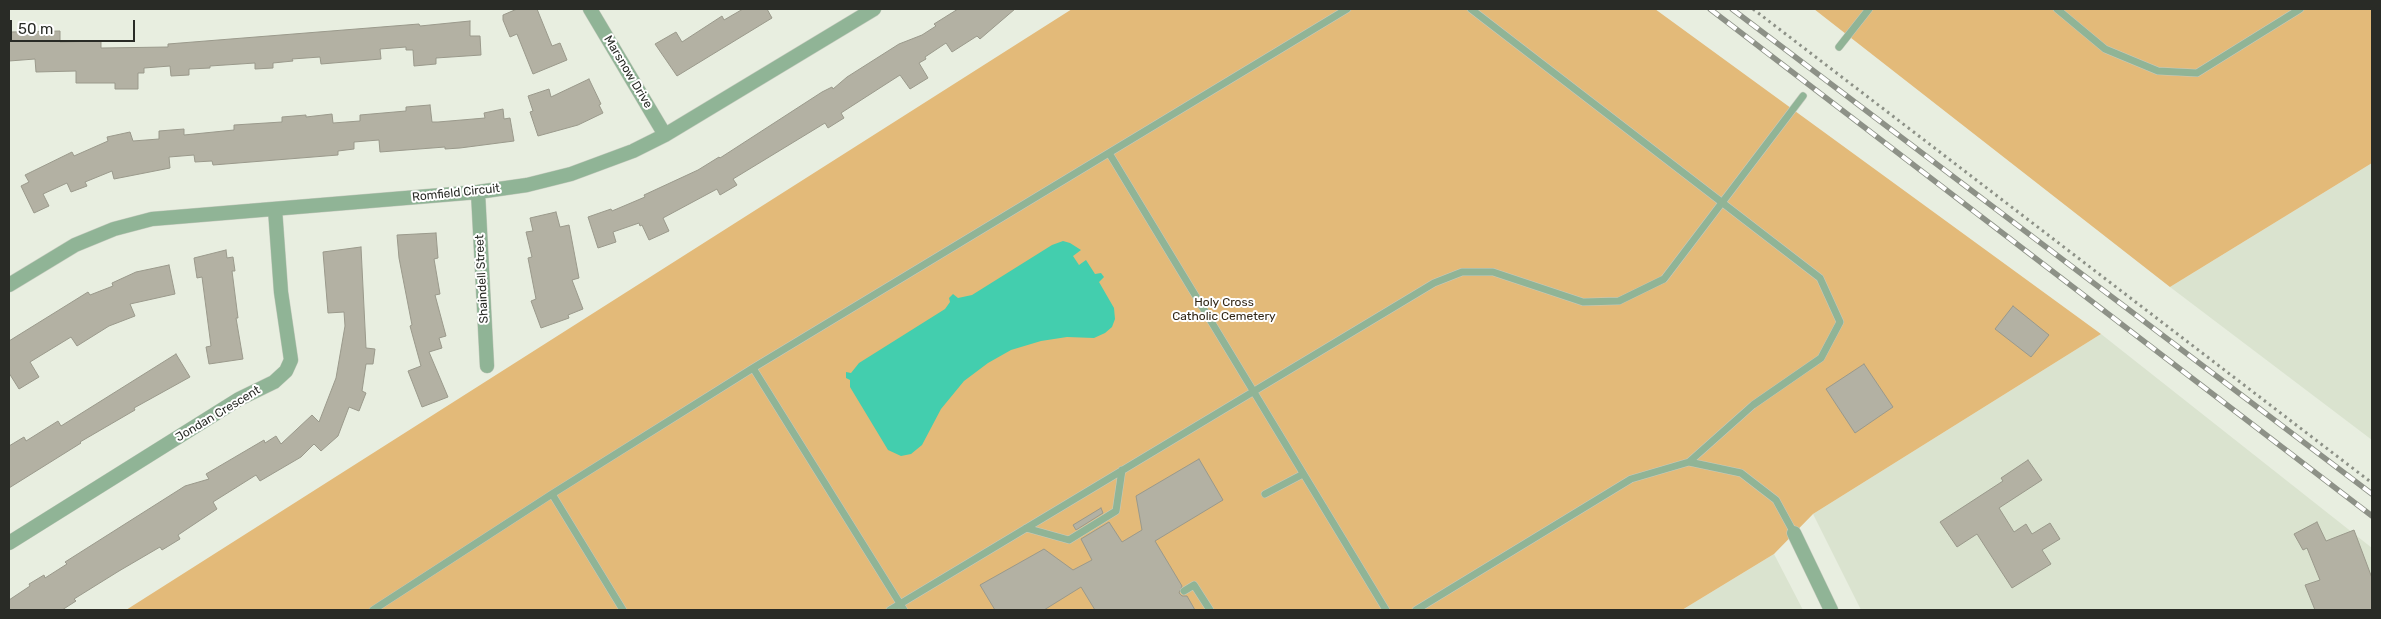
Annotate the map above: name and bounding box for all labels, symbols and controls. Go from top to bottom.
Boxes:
scale bar [12,10,138,42]
text: 50 m [18,20,53,38]
street label: Marsnow Drive [601,33,655,111]
street label: Romfield Circuit [411,181,501,205]
street label: Shaindell Street [472,234,492,324]
park label: Holy Cross Catholic Cemetery [1172,296,1276,324]
street label: Jondan Crescent [173,383,263,445]

